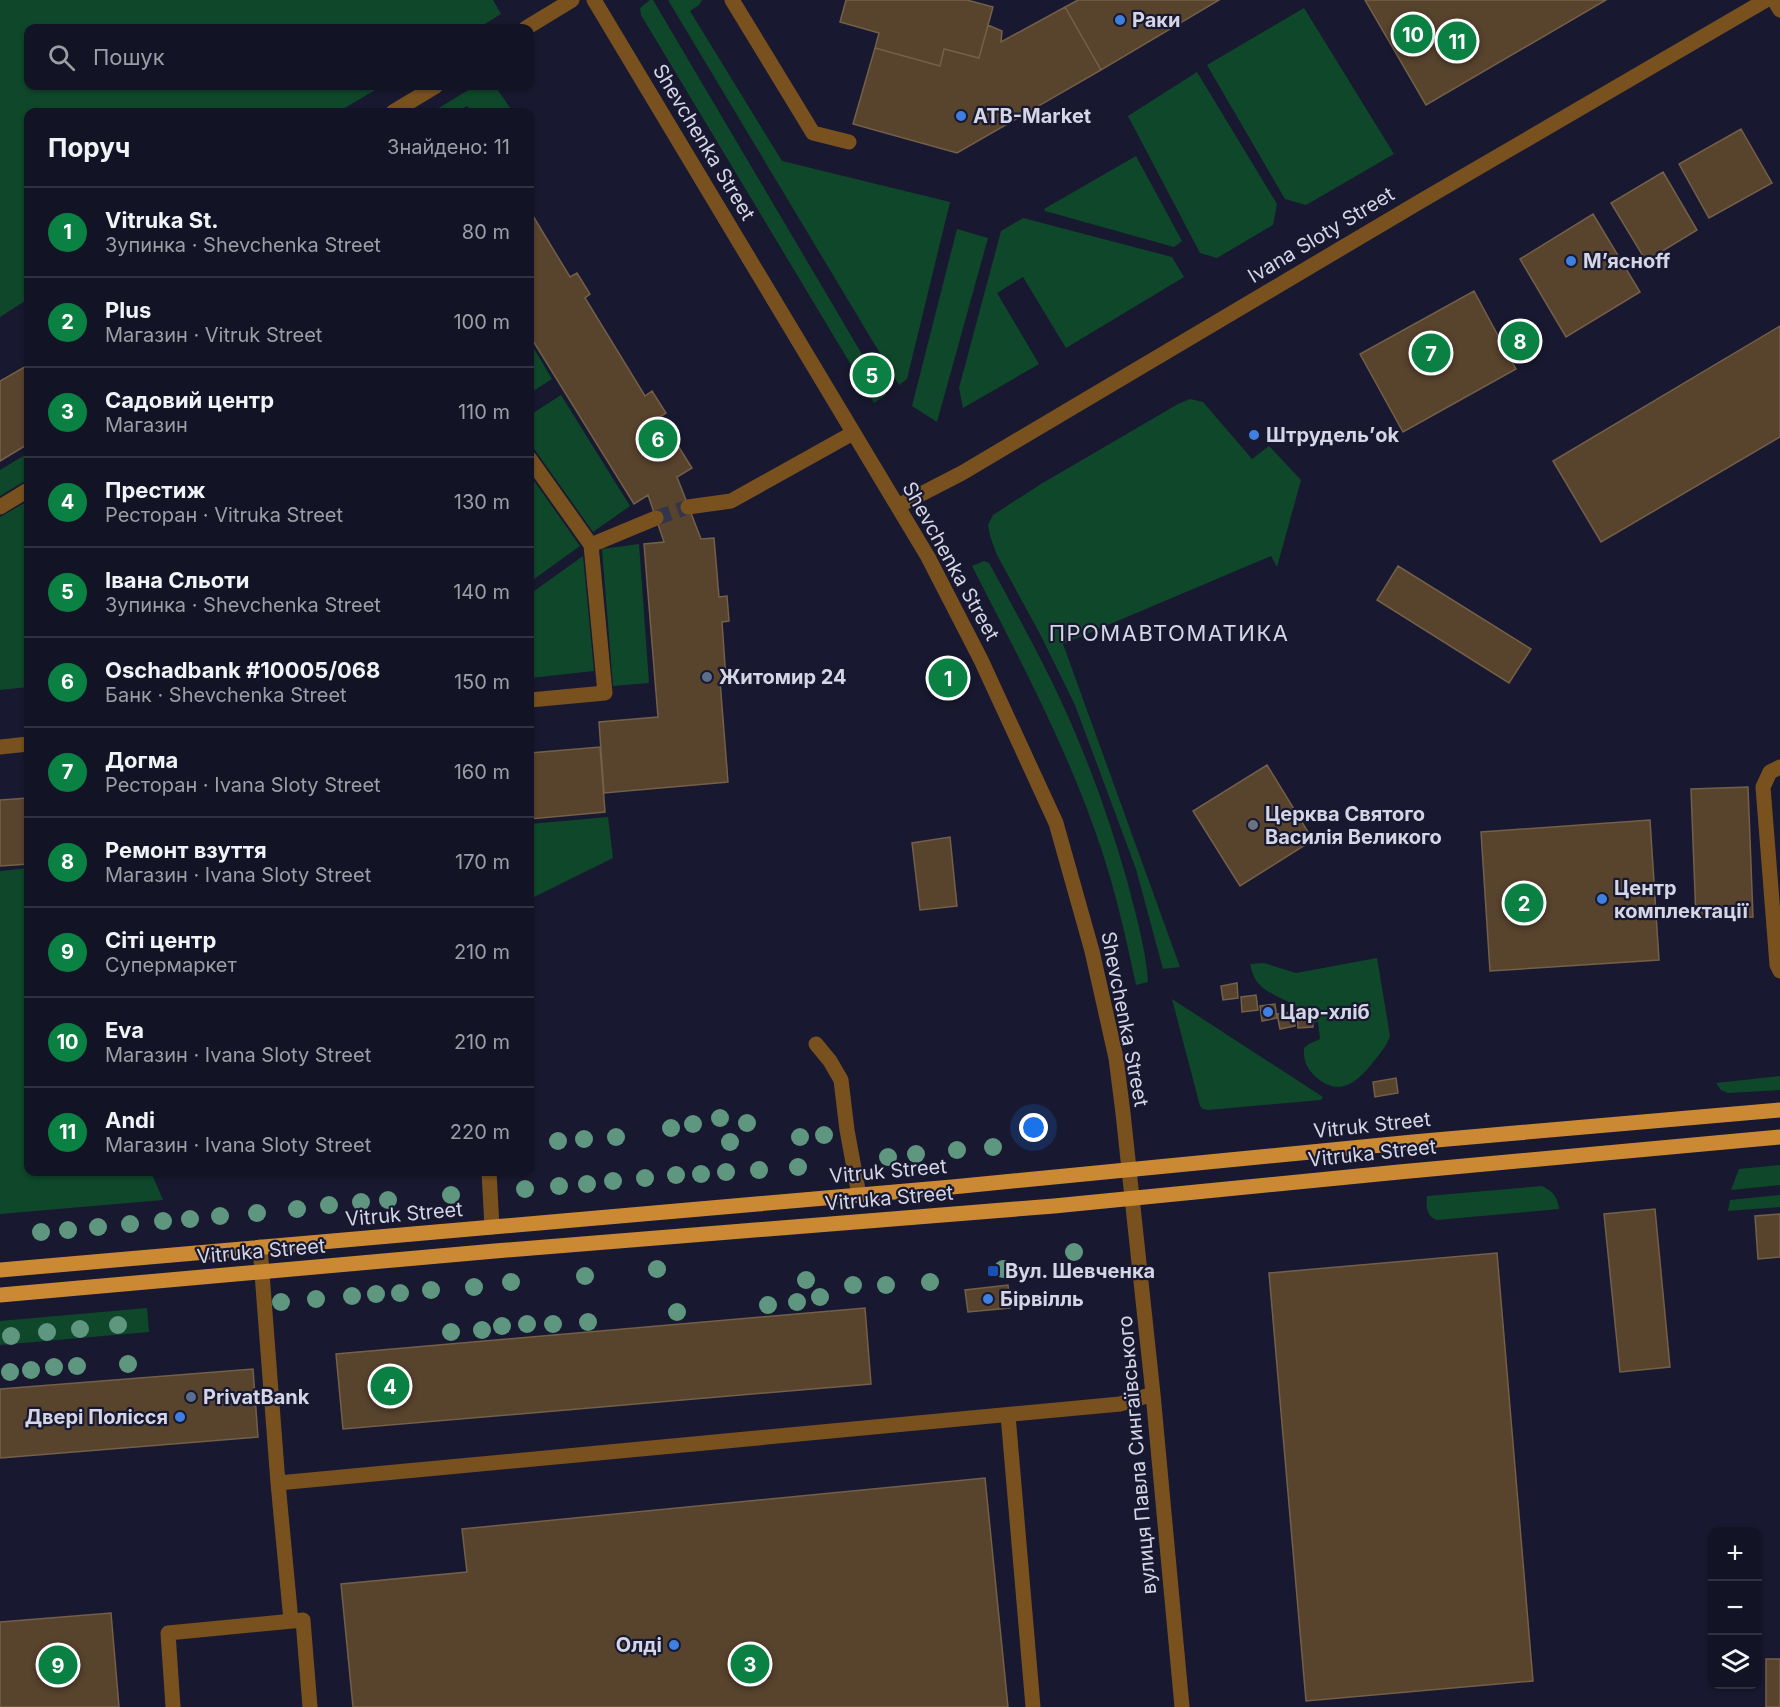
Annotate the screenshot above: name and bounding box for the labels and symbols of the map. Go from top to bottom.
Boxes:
place label: Раки [1132,8,1180,32]
pin: 10 [1394,12,1432,57]
marker: Раки [1113,13,1127,27]
pin: 11 [1438,18,1476,63]
street label: Shevchenka Street [648,60,760,225]
place label: ATB-Market [973,104,1091,128]
marker: ATB-Market [954,109,968,123]
street label: Ivana Sloty Street [1243,182,1399,288]
place label: М’ясноff [1583,249,1670,273]
marker: М’ясноff [1564,254,1578,268]
pin: 8 [1500,318,1540,364]
pin: 7 [1412,330,1450,376]
pin: 5 [852,352,892,398]
pin: 6 [638,416,678,462]
place label: Штрудель’ok [1266,423,1399,447]
marker: Штрудель’ok [1247,428,1261,442]
street label: Shevchenka Street [897,477,1005,645]
district label: ПРОМАВТОМАТИКА [1049,620,1289,646]
pin: 1 [928,656,968,700]
place label: Житомир 24 [719,665,847,689]
marker: Житомир 24 [700,670,714,684]
place label: Церква Святого Василія Великого [1265,802,1442,849]
marker: Церква Святого Василія Великого [1246,818,1260,832]
place label: Центр комплектації [1614,876,1750,923]
pin: 2 [1504,880,1544,926]
marker: Центр комплектації [1595,892,1609,906]
street label: Shevchenka Street [1096,929,1154,1109]
place label: Цар-хліб [1280,1000,1370,1024]
marker: Цар-хліб [1261,1005,1275,1019]
street label: Vitruk Street [1312,1107,1432,1143]
your location [1019,1113,1048,1142]
street label: Vitruka Street [1307,1134,1438,1172]
street label: Vitruk Street [828,1154,948,1188]
street label: Vitruka Street [824,1180,955,1216]
street label: Vitruk Street [344,1197,464,1231]
street label: Vitruka Street [196,1233,327,1269]
place label: Вул. Шевченка [1005,1259,1155,1283]
marker: Вул. Шевченка [986,1264,1000,1278]
place label: Бірвілль [1000,1287,1084,1311]
marker: Бірвілль [981,1292,995,1306]
street label: вулиця Павла Сингаївського [1113,1315,1161,1595]
pin: 4 [370,1364,410,1408]
place label: PrivatBank [203,1385,310,1409]
marker: PrivatBank [184,1390,198,1404]
place label: Двері Полісся [25,1405,168,1429]
marker: Двері Полісся [173,1410,187,1424]
place label: Олді [616,1633,662,1657]
marker: Олді [667,1638,681,1652]
pin: 9 [38,1642,78,1688]
pin: 3 [730,1642,770,1686]

